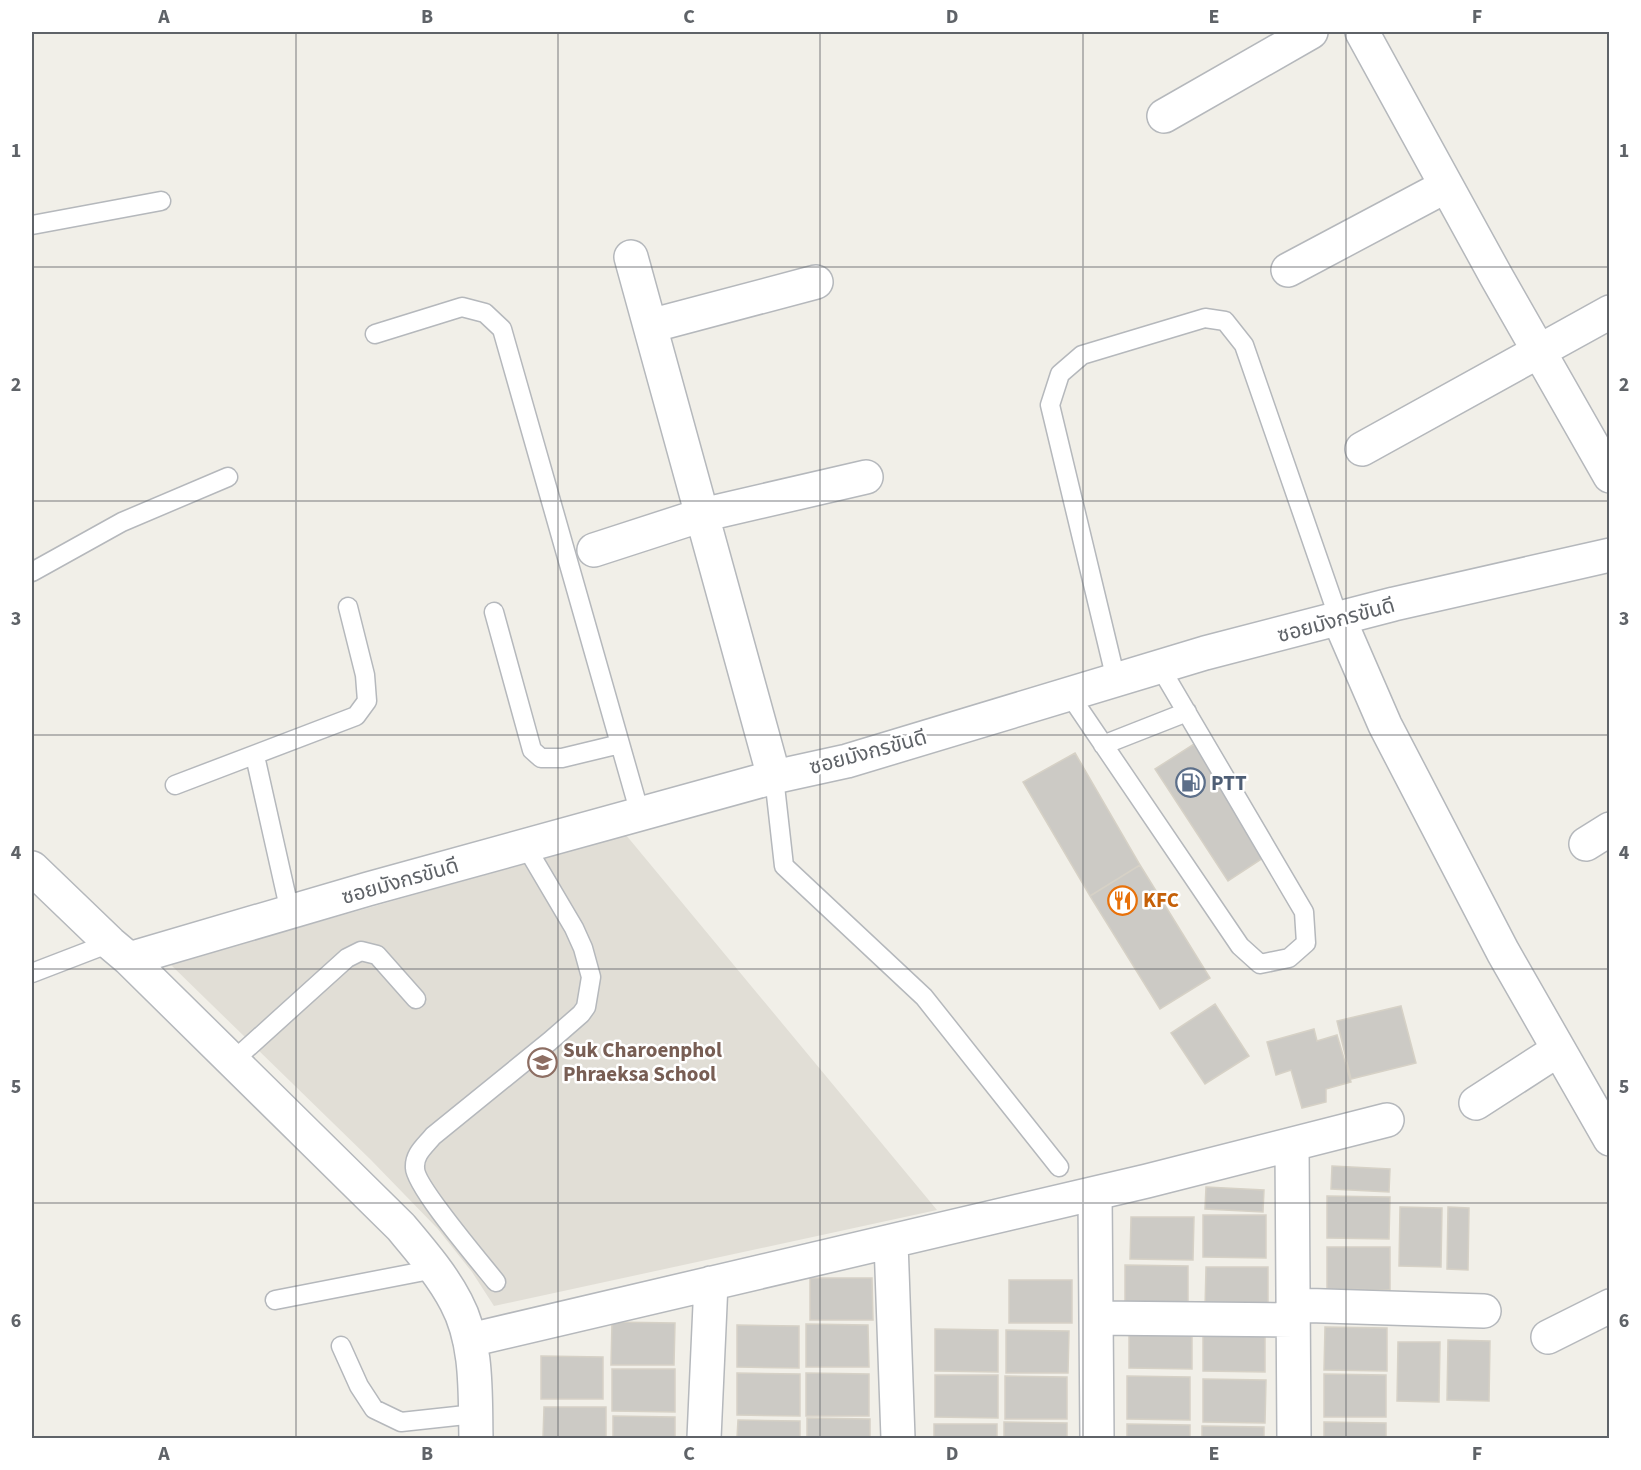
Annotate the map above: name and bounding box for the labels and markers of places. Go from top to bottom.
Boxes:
fuel station icon: PTT [1174,767,1206,799]
place label: PTT [1211,768,1247,798]
restaurant icon: KFC [1106,884,1138,916]
place label: KFC [1143,885,1179,915]
place label: Suk Charoenphol Phraeksa School [563,1035,722,1089]
school or university icon: Suk Charoenphol Phraeksa School [526,1046,558,1078]

